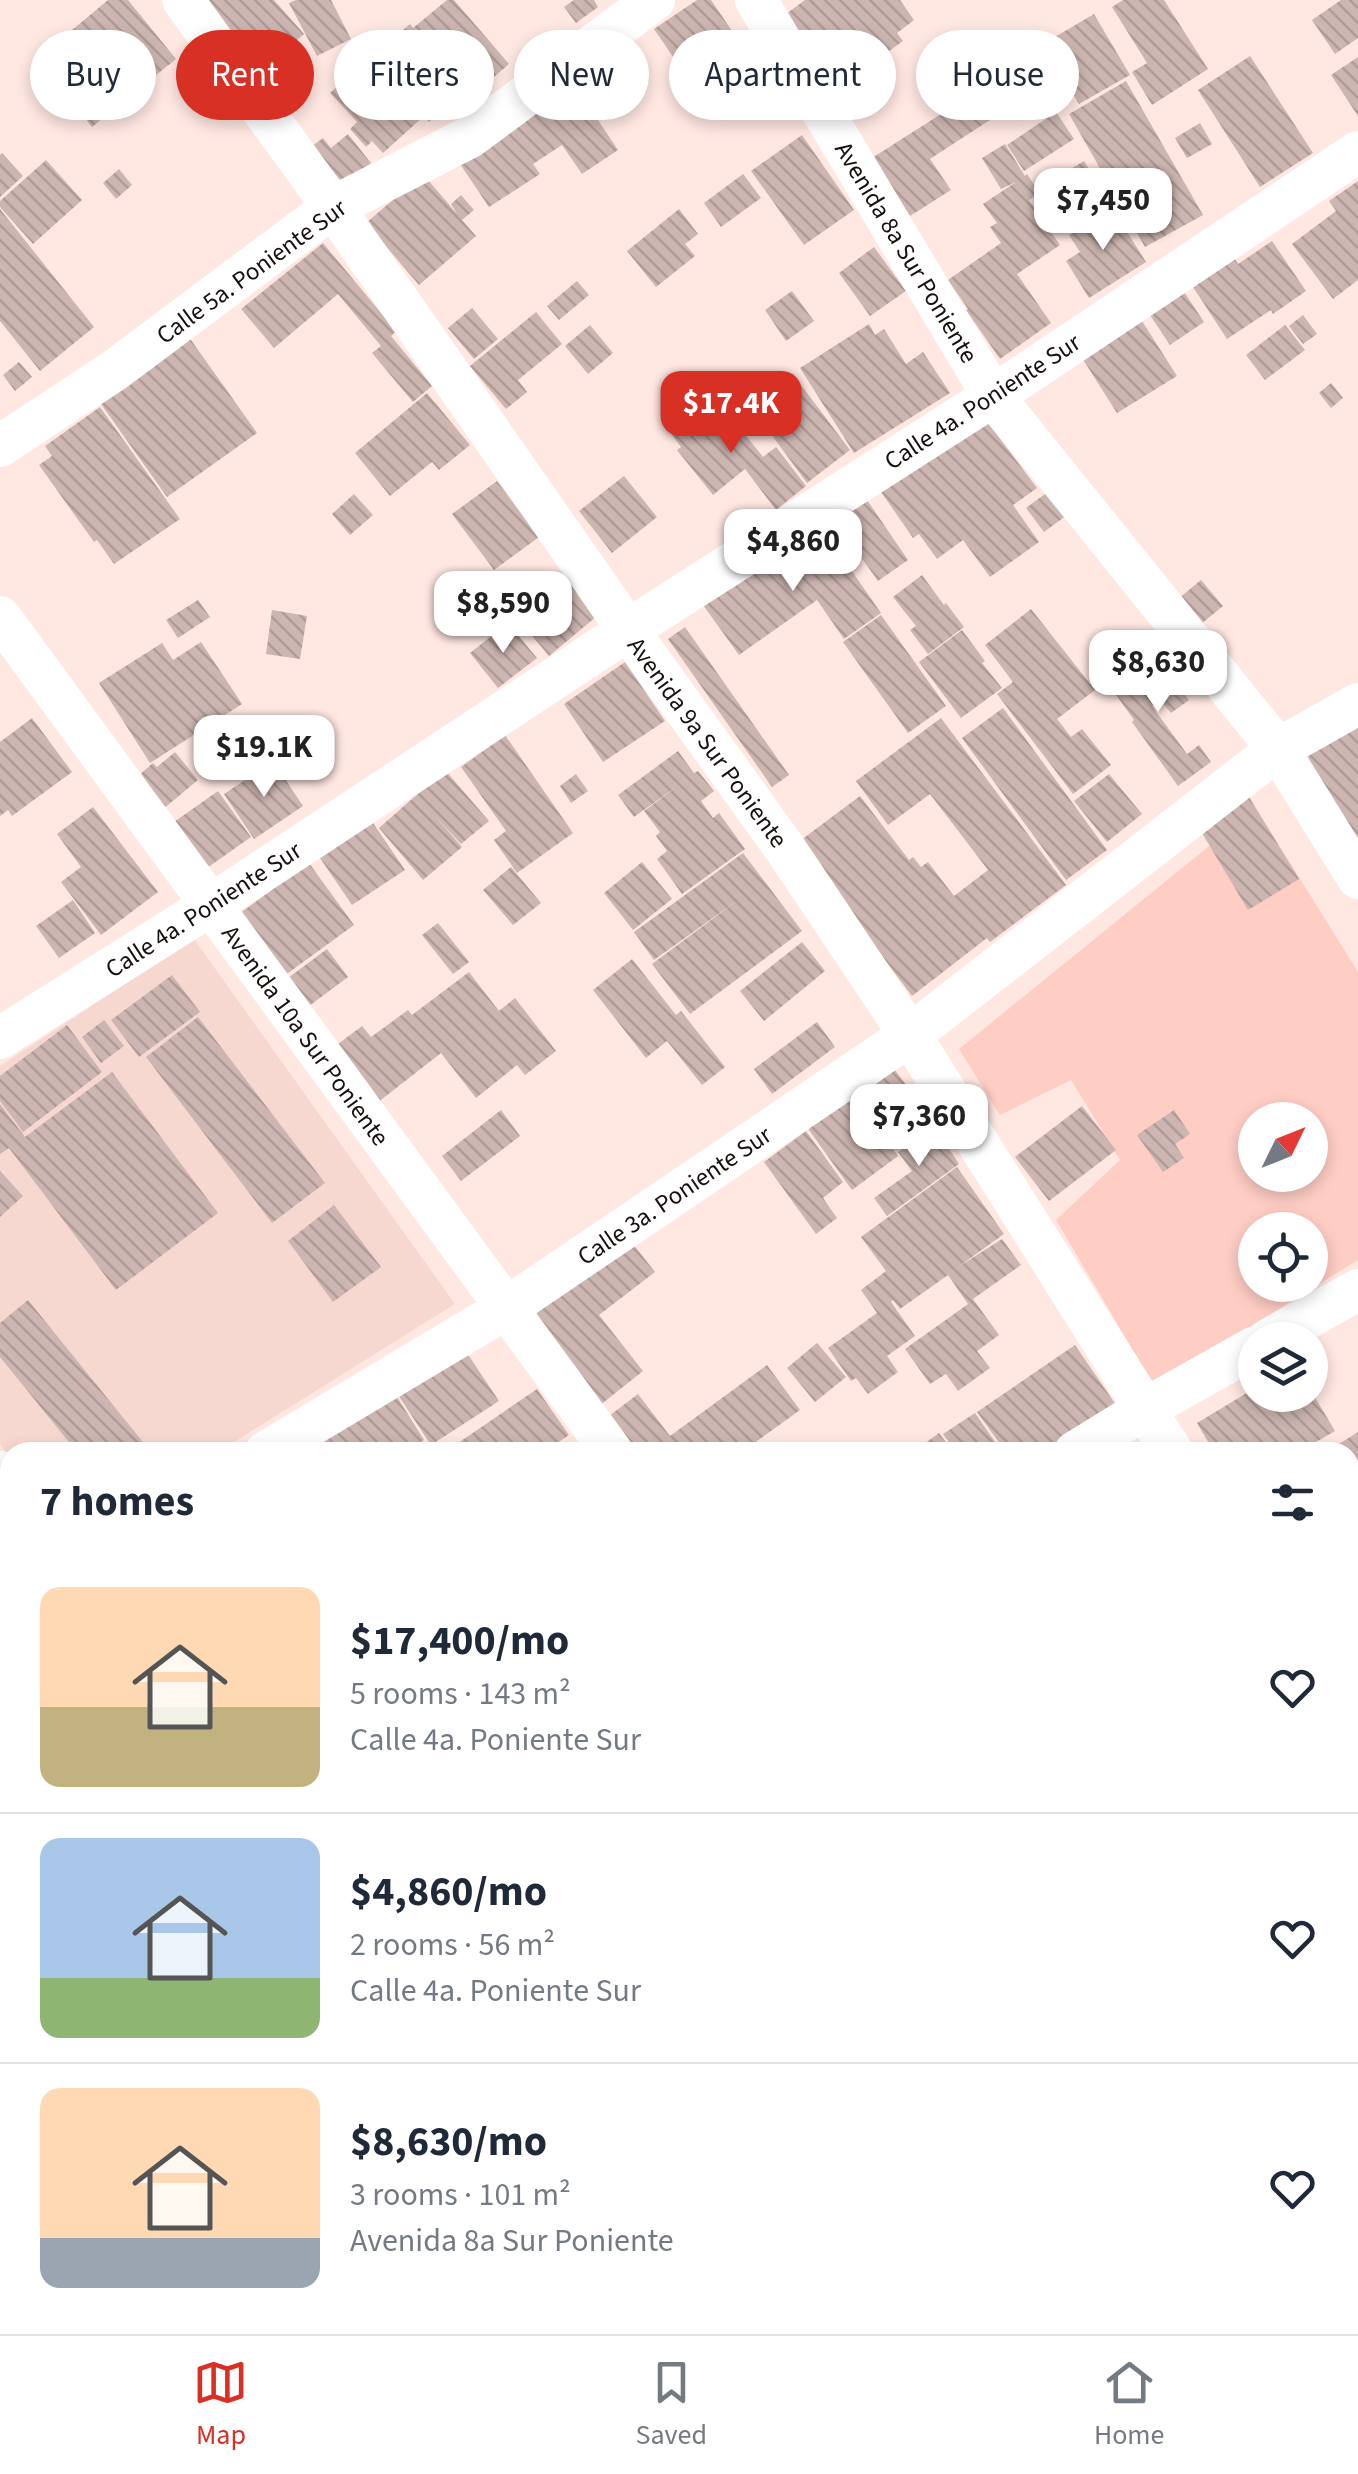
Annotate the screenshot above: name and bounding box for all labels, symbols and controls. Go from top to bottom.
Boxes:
chip: Buy [30,30,156,120]
chip: Rent [176,30,314,120]
chip: Filters [334,30,494,120]
chip: New [514,30,649,120]
chip: Apartment [669,30,896,120]
chip: House [916,30,1079,120]
street label: Avenida 8a Sur Poniente [826,135,987,370]
pin: $7,450 [1022,168,1184,253]
text: $7,450 [1056,177,1150,223]
street label: Calle 5a. Poniente Sur [149,190,354,353]
street label: Calle 4a. Poniente Sur [877,325,1088,479]
pin: $17.4K [650,371,812,456]
text: $17.4K [683,380,779,426]
pin: $4,860 [712,509,874,594]
text: $4,860 [746,518,840,564]
pin: $8,590 [422,571,584,656]
text: $8,590 [456,580,550,626]
street label: Avenida 9a Sur Poniente [618,630,796,855]
pin: $8,630 [1077,630,1239,715]
text: $8,630 [1111,639,1205,685]
pin: $19.1K [183,715,345,800]
text: $19.1K [216,724,312,770]
street label: Calle 4a. Poniente Sur [98,833,309,987]
street label: Avenida 10a Sur Poniente [213,918,398,1153]
pin: $7,360 [838,1084,1000,1169]
text: $7,360 [872,1093,966,1139]
north arrow [1238,1102,1328,1192]
map controls [1238,1102,1328,1412]
street label: Calle 3a. Poniente Sur [570,1117,779,1274]
button: locate [1238,1212,1328,1302]
button: layers [1238,1322,1328,1412]
text: 7 homes [40,1472,194,1532]
icon: filters [1265,1475,1320,1530]
text: $17,400/mo [350,1611,569,1671]
icon: home [120,1627,240,1747]
icon: heart [1265,1660,1320,1715]
text: 5 rooms · 143 m² [350,1671,571,1717]
text: Calle 4a. Poniente Sur [350,1717,641,1763]
text: $4,860/mo [350,1862,547,1922]
icon: home [120,1878,240,1998]
icon: heart [1265,1911,1320,1966]
text: 2 rooms · 56 m² [350,1922,555,1968]
text: Calle 4a. Poniente Sur [350,1968,641,2014]
text: $8,630/mo [350,2112,547,2172]
icon: home [120,2128,240,2248]
icon: heart [1265,2161,1320,2216]
text: 3 rooms · 101 m² [350,2172,571,2218]
text: Avenida 8a Sur Poniente [350,2218,674,2264]
tab: Map [193,2355,248,2455]
tab: Saved [635,2355,707,2455]
tab: Home [1094,2355,1164,2455]

